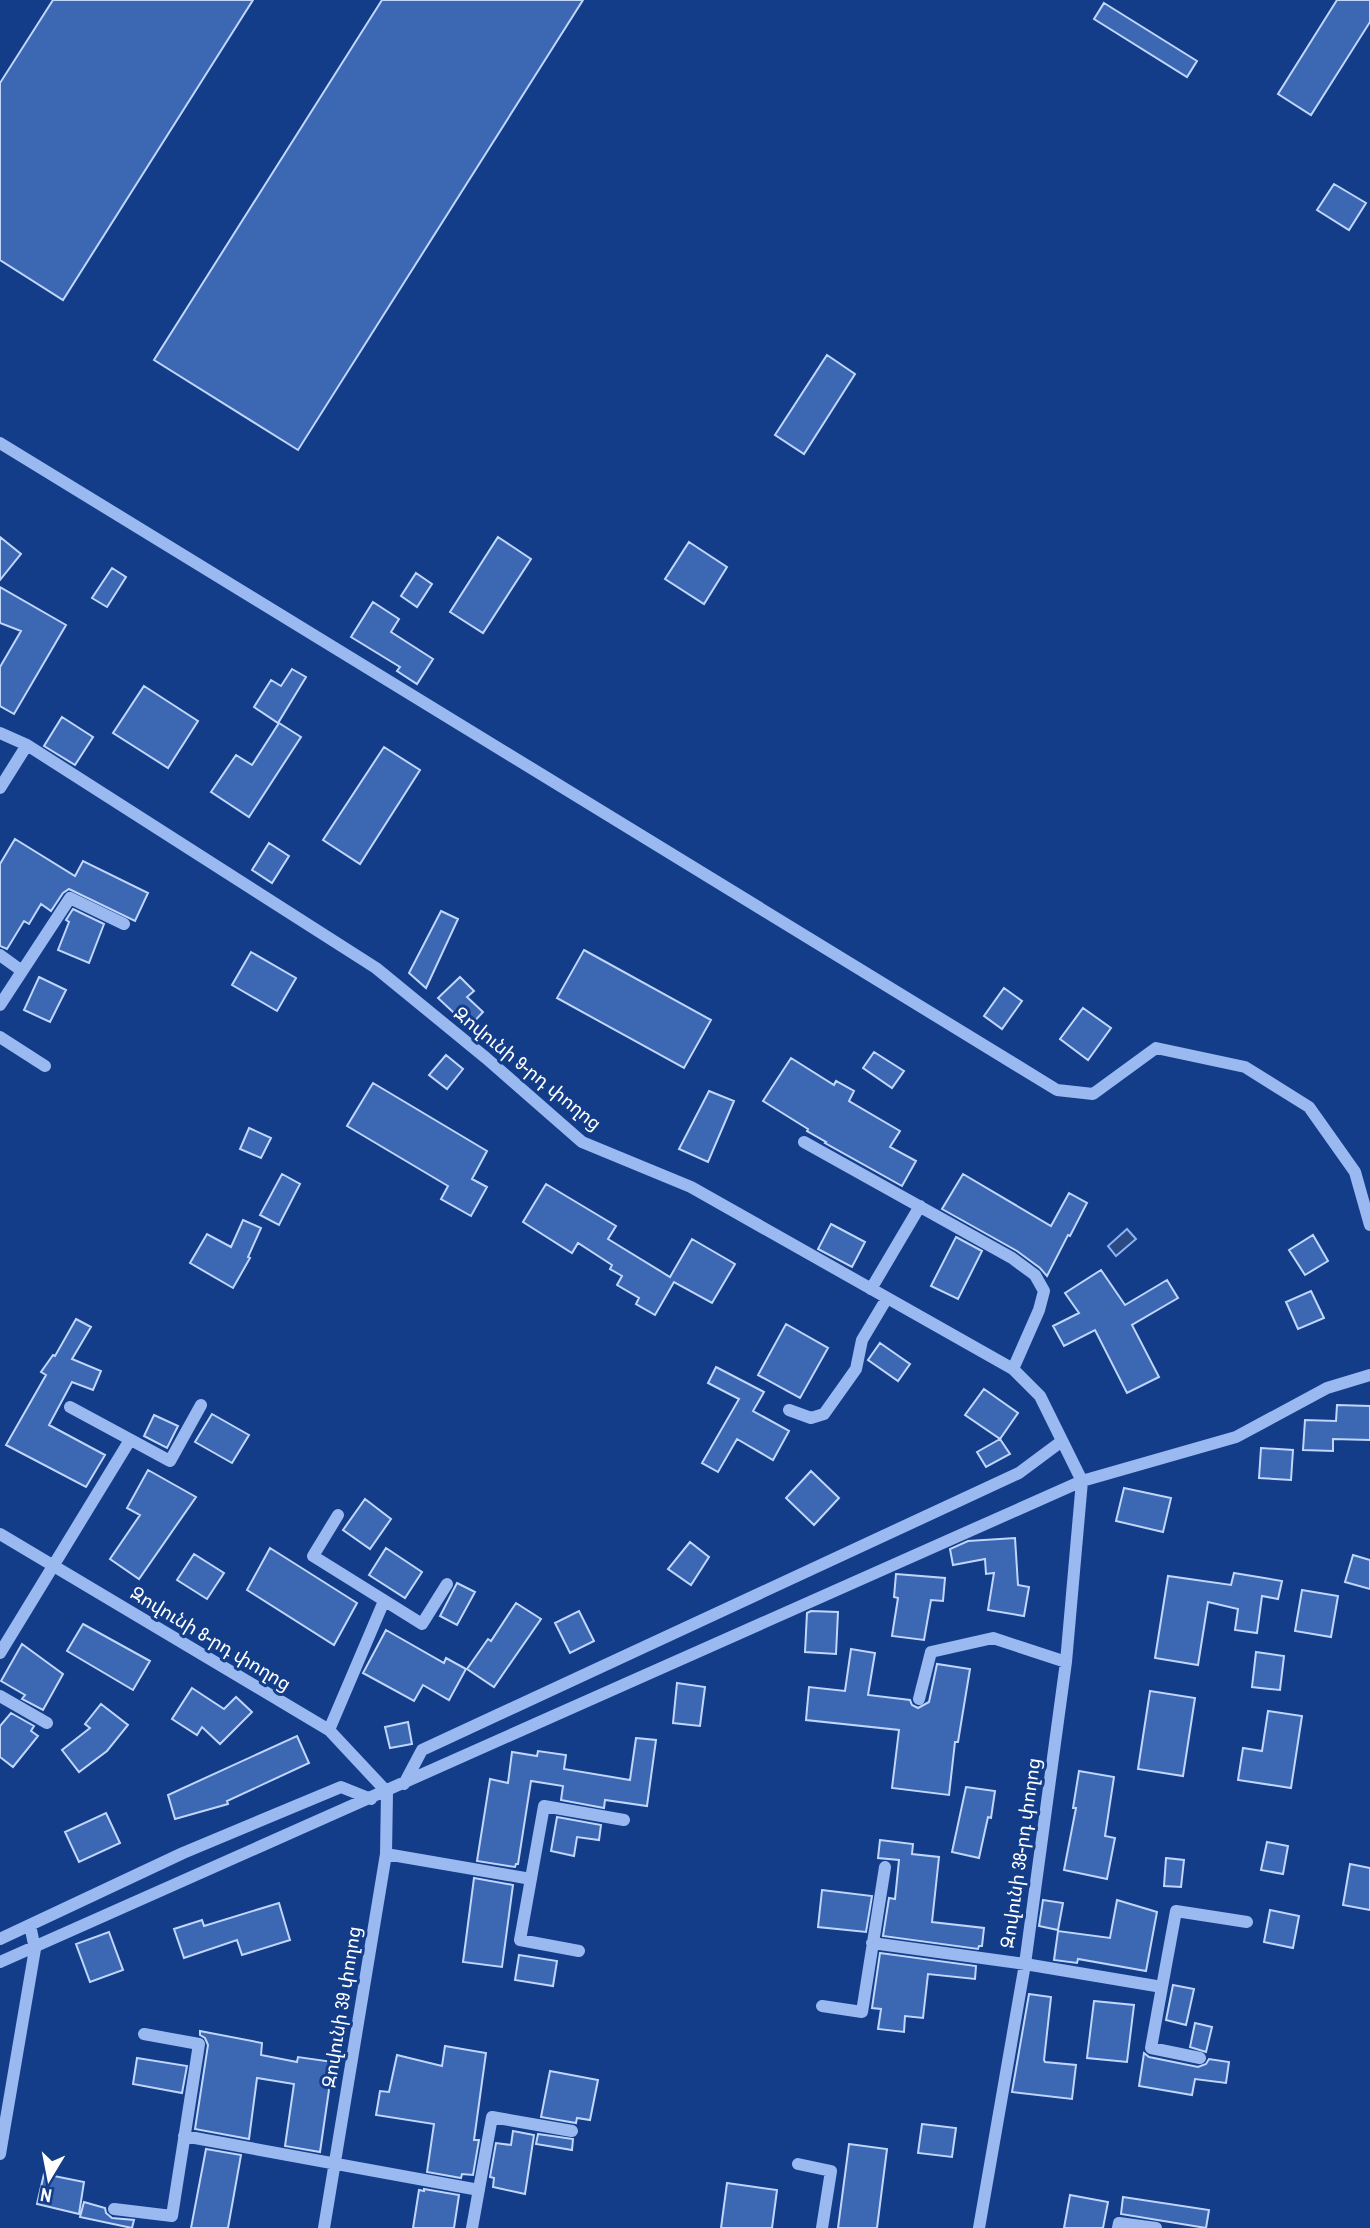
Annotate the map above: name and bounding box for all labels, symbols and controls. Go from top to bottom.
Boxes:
street label: Զովունի 9-րդ փողոց [448,1000,608,1136]
street label: Զովունի 8-րդ փողոց [126,1580,296,1696]
street label: Զովունի 38-րդ փողոց [994,1756,1046,1950]
street label: Զովունի 39 փողոց [315,1924,367,2090]
north arrow [14,2144,84,2214]
text: N [38,2182,54,2210]

